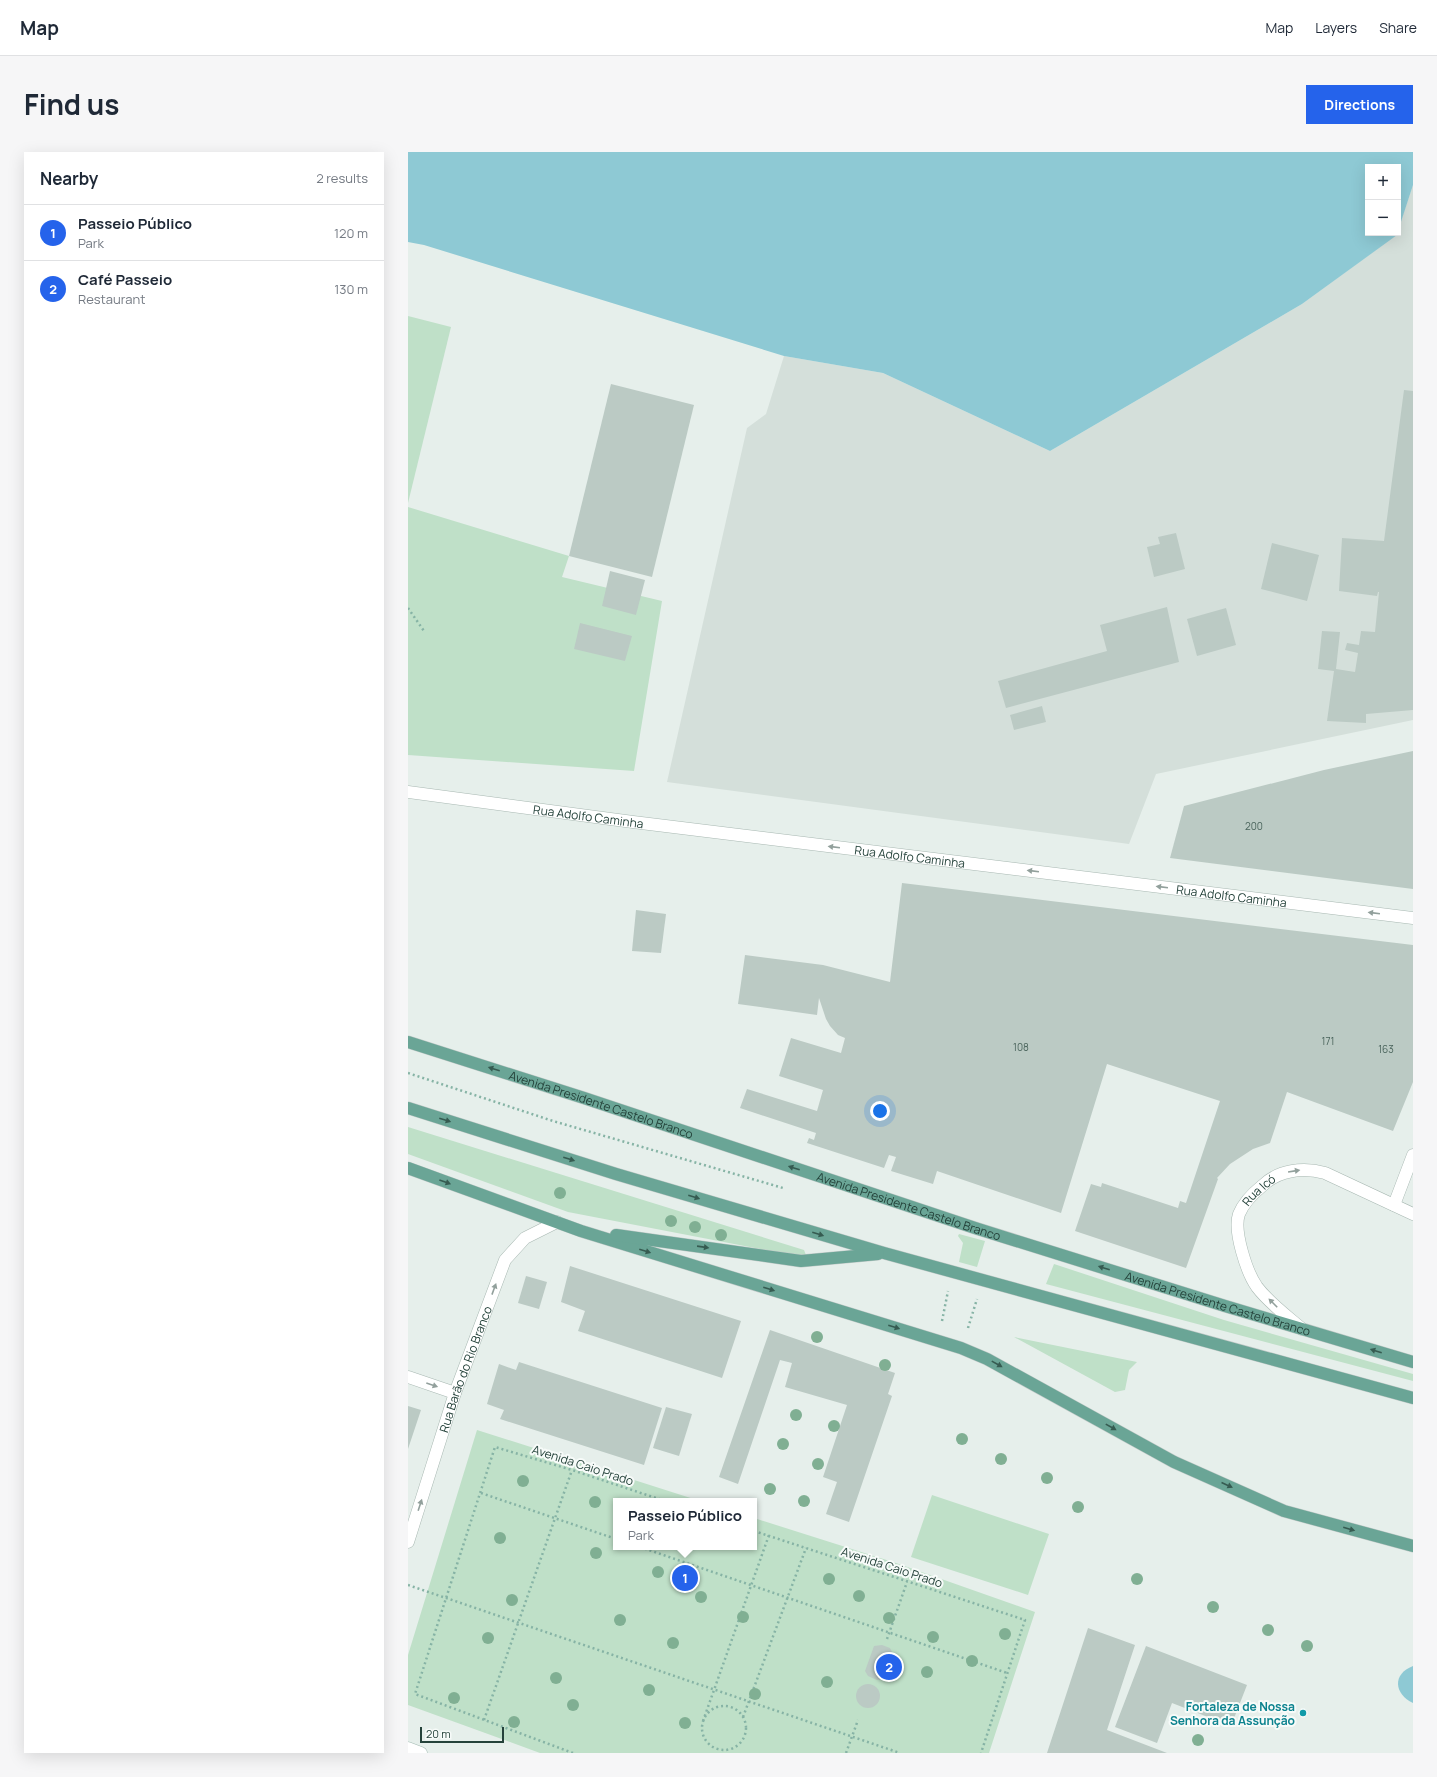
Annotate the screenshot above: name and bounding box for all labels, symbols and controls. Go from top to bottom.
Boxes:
text: Map [20,15,59,41]
text: Map [1265,18,1293,37]
text: Layers [1315,18,1357,37]
text: Share [1379,18,1417,37]
text: Find us [24,85,119,123]
button: Directions [1306,85,1413,124]
map controls [1365,164,1401,236]
button: + [1365,164,1401,200]
text: Nearby [40,167,98,190]
text: 2 results [316,169,368,187]
button: − [1365,200,1401,236]
text: Passeio Público [78,213,192,234]
text: 1 [50,224,56,242]
text: 120 m [334,224,368,242]
text: Park [78,234,104,252]
text: Café Passeio [78,269,172,290]
text: 2 [49,280,57,298]
text: 130 m [334,280,368,298]
text: Restaurant [78,290,145,308]
street label: Rua Adolfo Caminha [532,800,645,832]
house number: 200 [1245,819,1263,833]
street label: Rua Adolfo Caminha [854,841,966,871]
one-way arrow [828,844,840,850]
one-way arrow [1027,868,1039,874]
street label: Rua Adolfo Caminha [1175,880,1288,911]
one-way arrow [1156,884,1168,890]
one-way arrow [1368,910,1380,916]
house number: 171 [1322,1034,1334,1048]
house number: 108 [1013,1040,1029,1054]
house number: 163 [1378,1042,1394,1056]
one-way arrow [487,1066,499,1072]
street label: Avenida Presidente Castelo Branco [507,1066,696,1142]
your location [870,1101,890,1121]
one-way arrow [440,1117,452,1123]
one-way arrow [564,1156,576,1162]
one-way arrow [787,1164,799,1170]
street label: Avenida Presidente Castelo Branco [815,1167,1003,1244]
one-way arrow [1288,1168,1300,1174]
street label: Rua Icó [1238,1170,1279,1209]
one-way arrow [439,1179,451,1185]
one-way arrow [688,1194,700,1200]
one-way arrow [813,1231,825,1237]
one-way arrow [697,1244,709,1250]
one-way arrow [639,1248,651,1254]
one-way arrow [1098,1265,1110,1271]
street label: Avenida Presidente Castelo Branco [1123,1267,1313,1340]
one-way arrow [491,1283,497,1295]
one-way arrow [764,1286,776,1292]
one-way arrow [1268,1298,1278,1308]
street label: Rua Barão do Rio Branco [435,1303,496,1435]
one-way arrow [888,1324,900,1330]
one-way arrow [1369,1348,1381,1354]
one-way arrow [991,1361,1003,1368]
one-way arrow [426,1382,438,1388]
one-way arrow [1105,1424,1117,1430]
street label: Avenida Caio Prado [530,1441,636,1489]
one-way arrow [1221,1482,1233,1489]
popup [613,1498,757,1550]
one-way arrow [417,1499,423,1511]
text: Passeio Público [628,1505,742,1526]
text: Park [628,1526,654,1544]
one-way arrow [1343,1526,1355,1532]
street label: Avenida Caio Prado [839,1543,945,1591]
pin: 1 [672,1563,698,1593]
pin: 2 [876,1652,902,1682]
place label: Fortaleza de Nossa Senhora da Assunção [1170,1698,1295,1729]
marker: Fortaleza de Nossa Senhora da Assunção [1298,1708,1308,1718]
scale bar [420,1725,504,1744]
text: 20 m [426,1726,451,1741]

